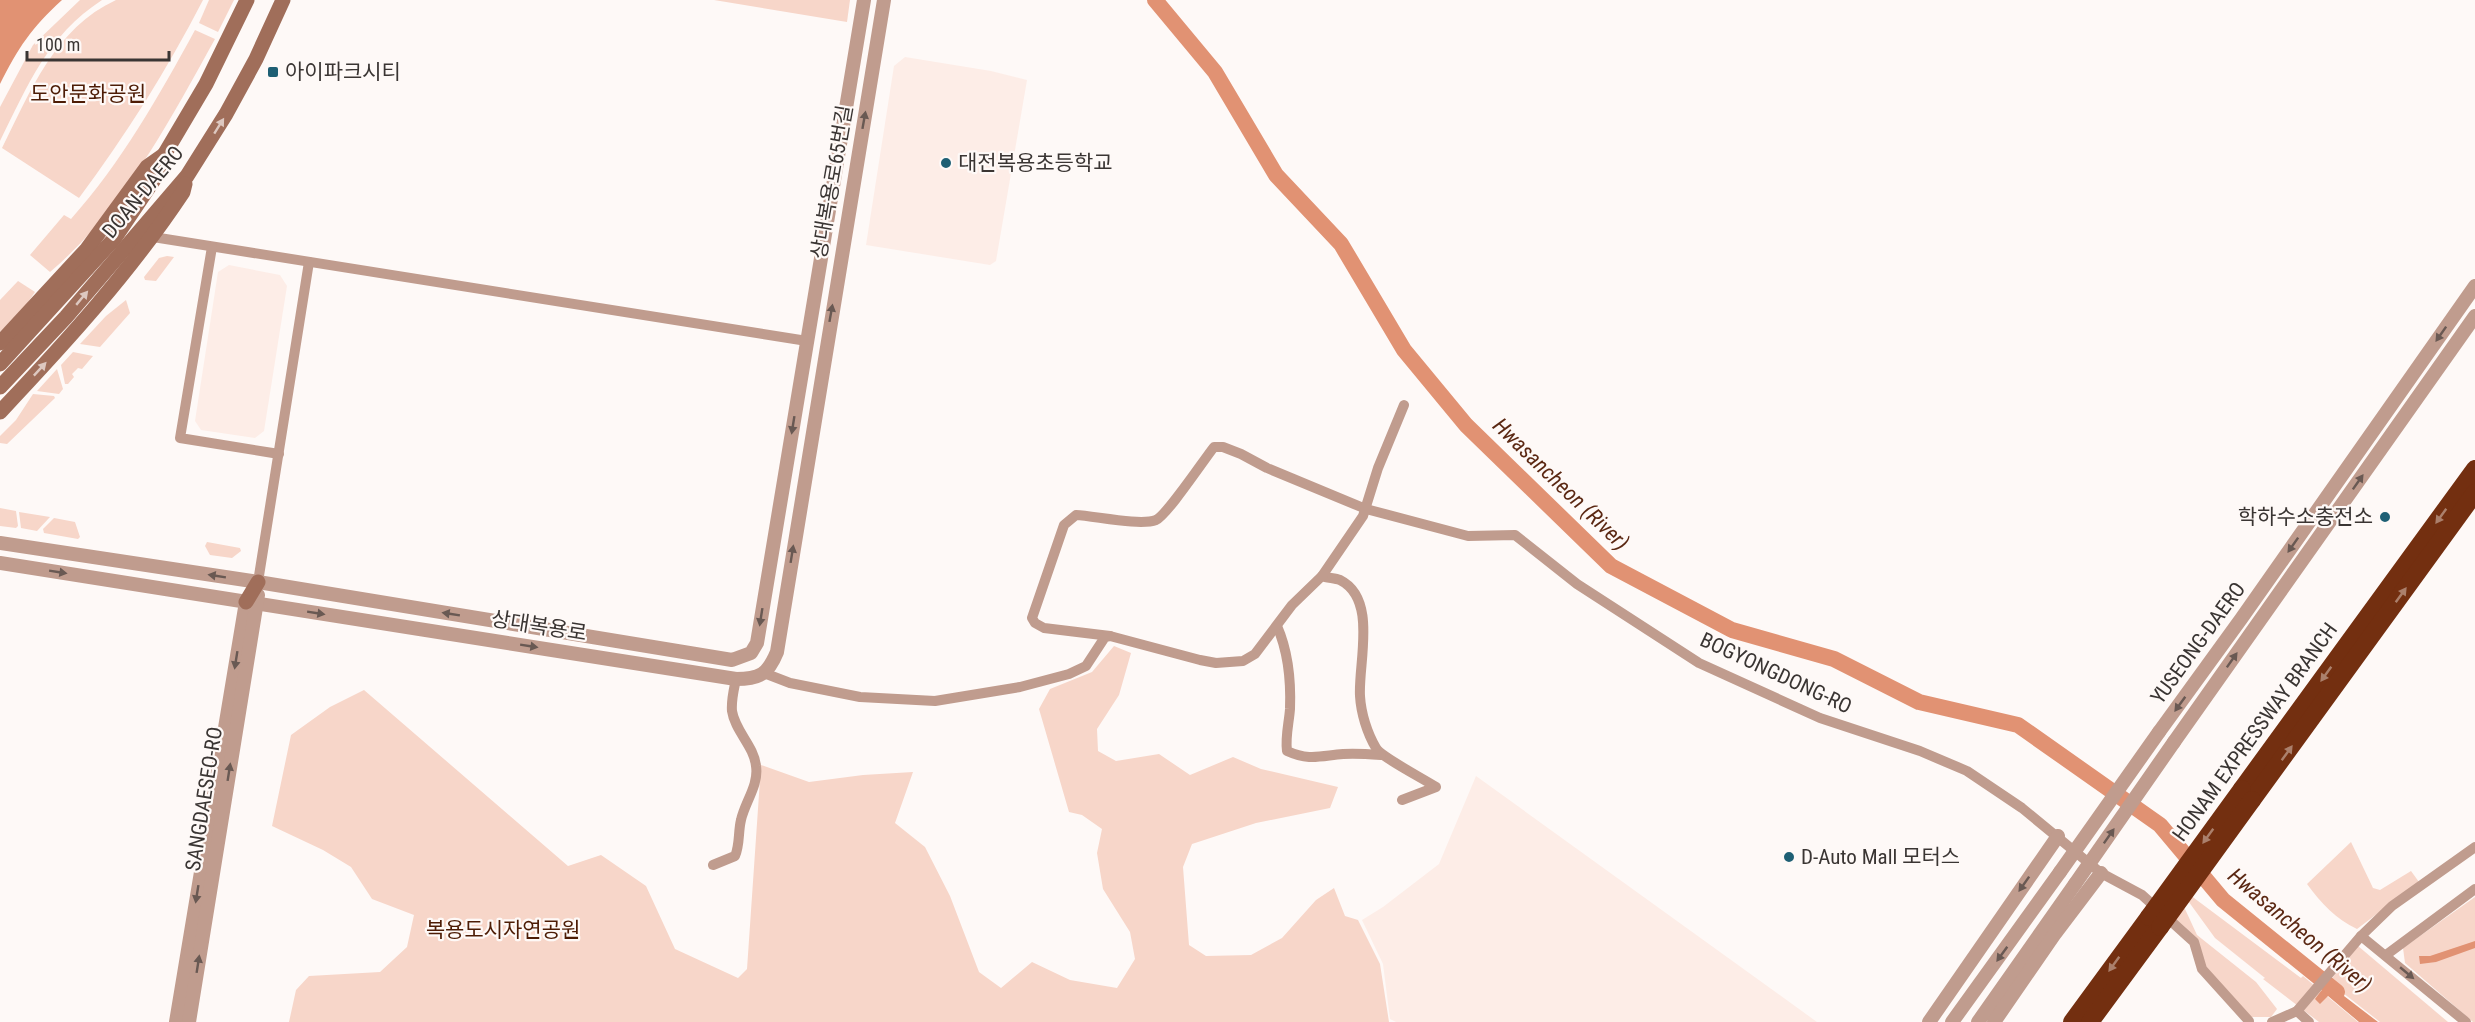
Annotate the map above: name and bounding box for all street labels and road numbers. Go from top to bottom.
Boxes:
street label: 상대복용로65번길 [807,103,857,261]
street label: DOAN-DAERO [98,141,188,243]
street label: YUSEONG-DAERO [2146,577,2250,709]
street label: 상대복용로 [489,607,589,645]
street label: HONAM EXPRESSWAY BRANCH [2168,618,2342,846]
street label: BOGYONGDONG-RO [1696,627,1856,719]
street label: SANGDAESEO-RO [181,725,227,873]

